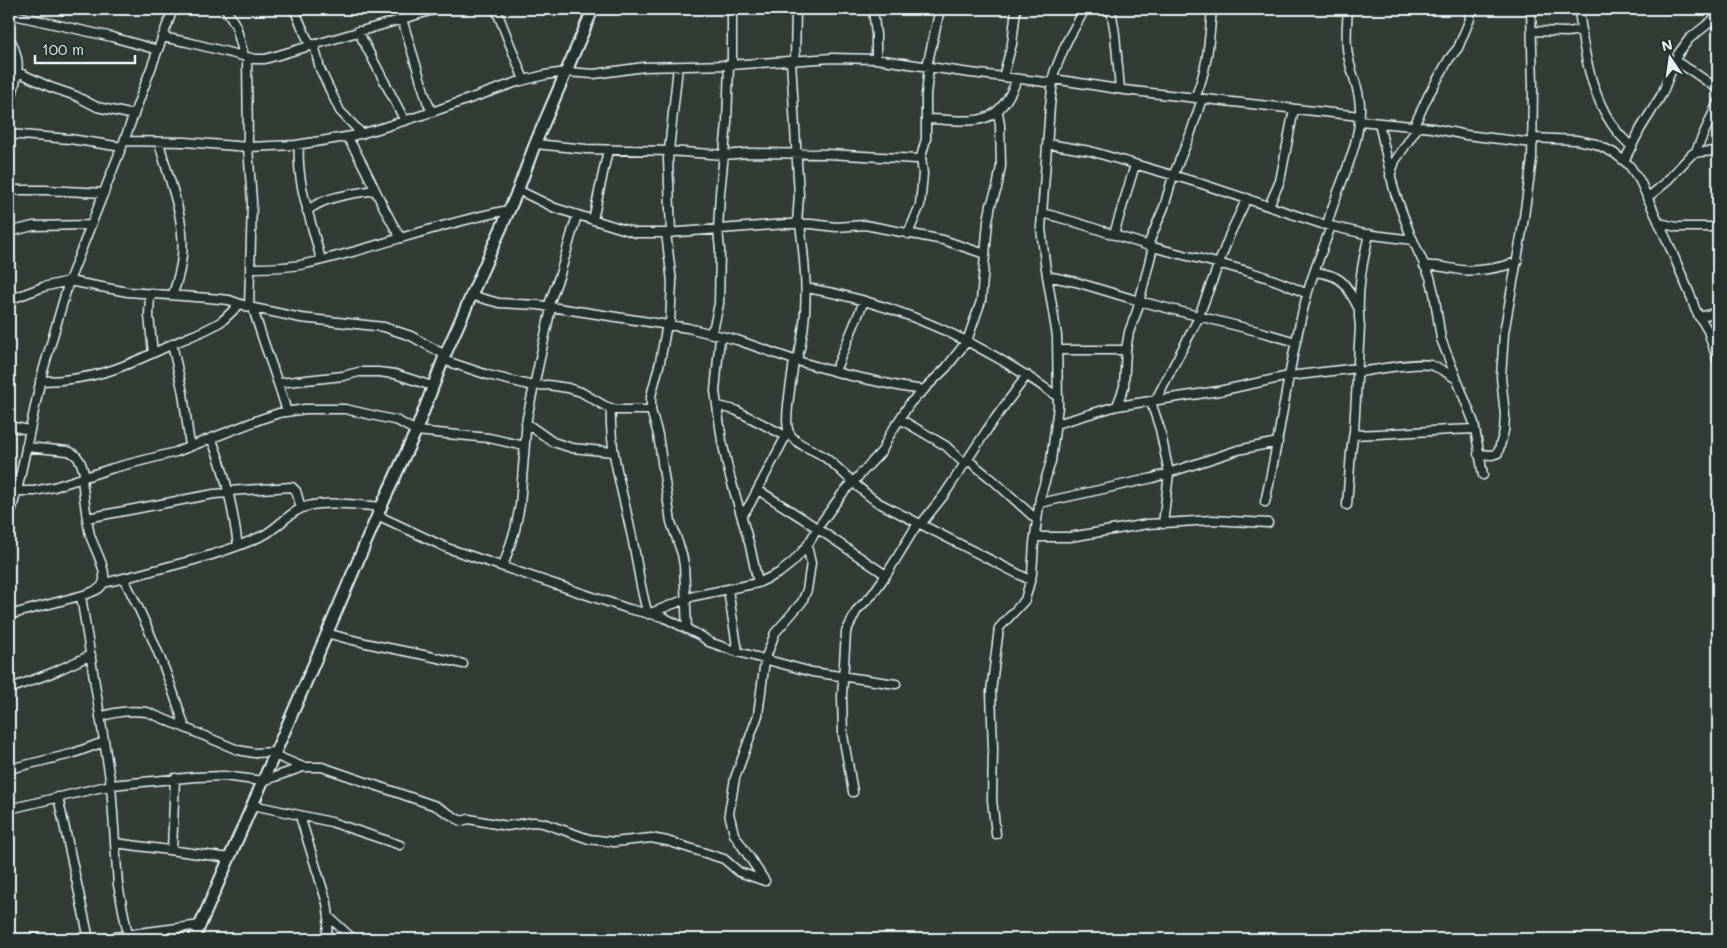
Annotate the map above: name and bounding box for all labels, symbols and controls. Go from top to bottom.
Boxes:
scale bar [35,32,135,64]
north arrow [1644,32,1694,82]
text: N [1660,34,1674,55]
text: 100 m [42,39,84,59]

